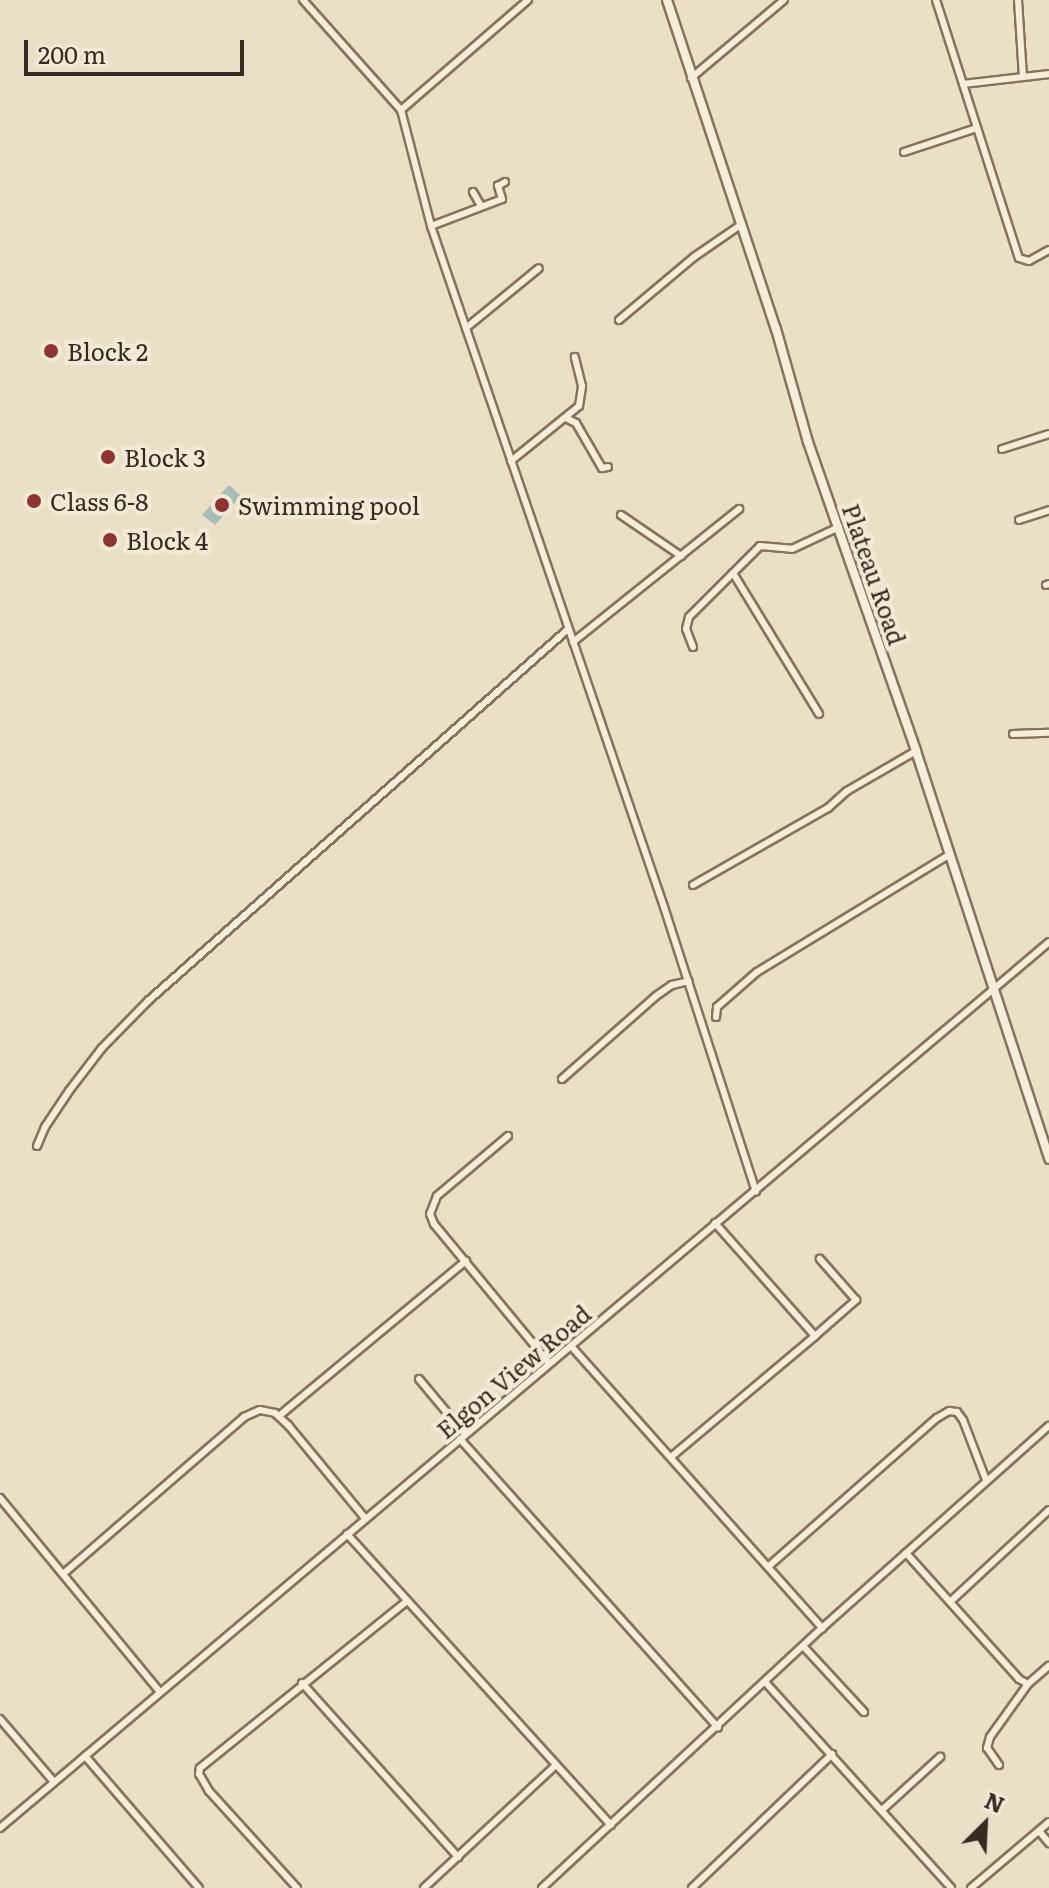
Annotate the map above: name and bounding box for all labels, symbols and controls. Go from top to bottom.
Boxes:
scale bar [28,24,248,74]
text: 200 m [38,36,106,71]
place label: Block 2 [67,337,148,365]
marker: Block 2 [42,342,60,360]
place label: Block 3 [124,443,206,471]
marker: Block 3 [99,448,117,466]
place label: Class 6-8 [50,487,148,515]
place label: Swimming pool [238,491,420,519]
marker: Class 6-8 [25,492,43,510]
marker: Swimming pool [213,496,231,514]
street label: Plateau Road [837,500,913,648]
place label: Block 4 [126,526,208,554]
marker: Block 4 [101,531,119,549]
street label: Elgon View Road [430,1298,596,1444]
text: N [980,1783,1010,1820]
north arrow [945,1784,1025,1864]

